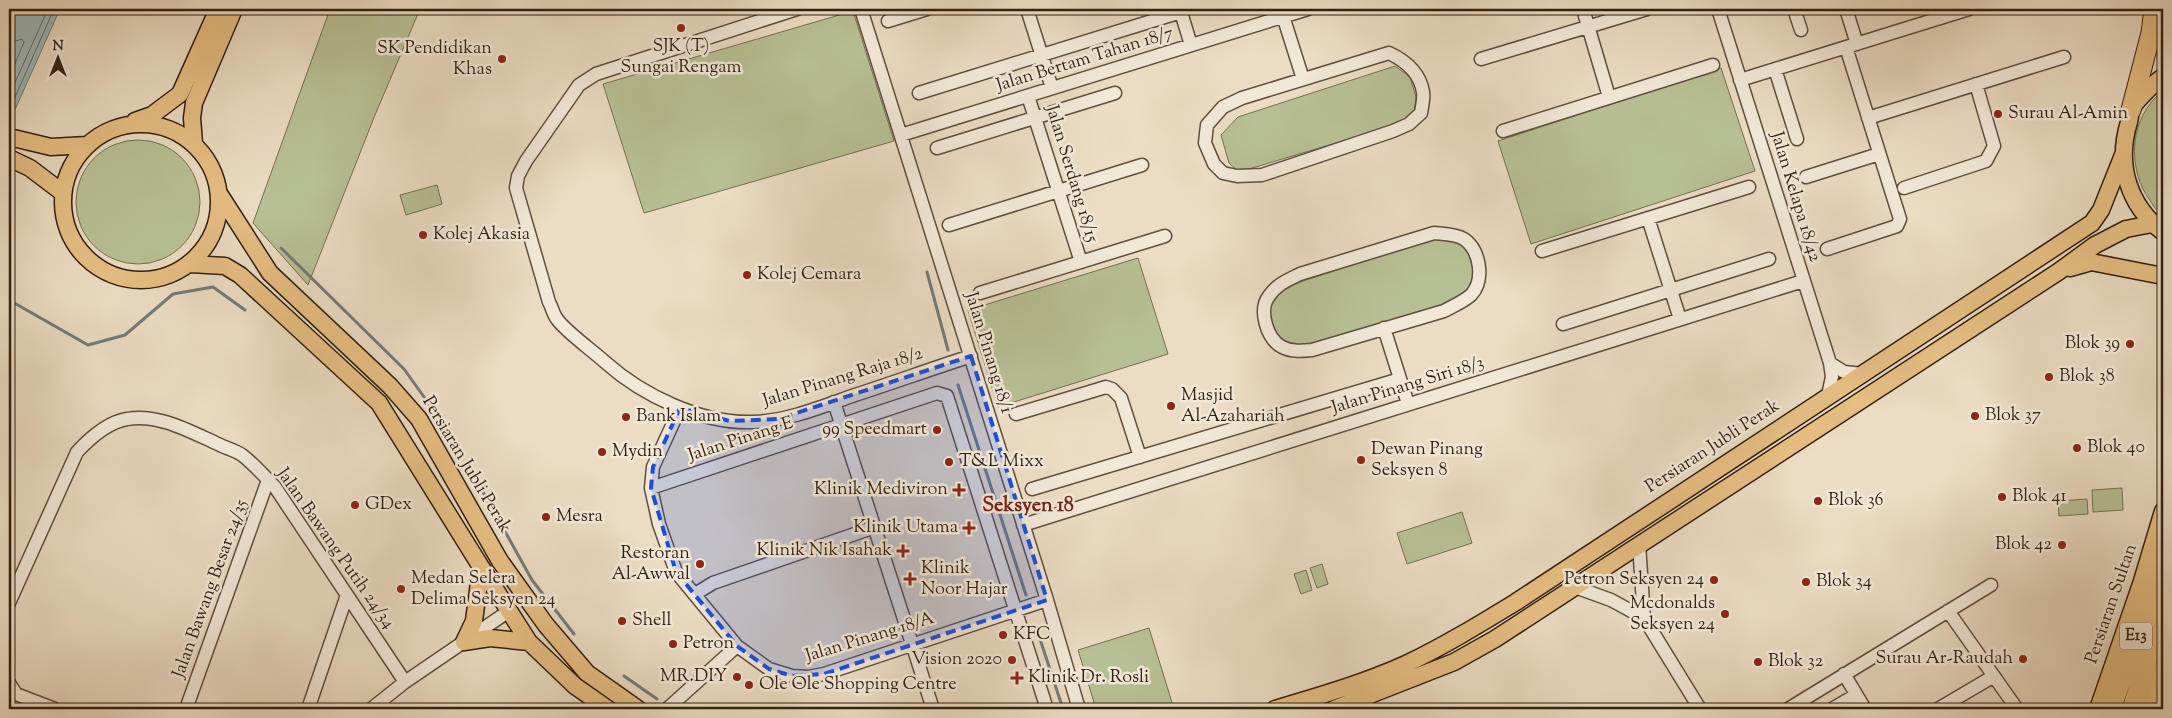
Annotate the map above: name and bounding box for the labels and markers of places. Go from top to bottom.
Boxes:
marker: SJK (T) Sungai Rengam [675,22,687,34]
place label: SJK (T) Sungai Rengam [621,34,742,81]
place label: SK Pendidikan Khas [377,36,492,83]
marker: SK Pendidikan Khas [496,53,508,65]
place label: Surau Al-Amin [2008,101,2128,127]
marker: Surau Al-Amin [1992,108,2004,120]
place label: Kolej Akasia [433,222,530,248]
marker: Kolej Akasia [417,229,429,241]
place label: Kolej Cemara [757,262,861,288]
marker: Kolej Cemara [741,269,753,281]
place label: Blok 39 [2065,331,2120,357]
marker: Blok 39 [2124,338,2136,350]
place label: Blok 38 [2059,364,2115,390]
marker: Blok 38 [2043,371,2055,383]
place label: Masjid Al-Azahariah [1181,383,1285,430]
marker: Masjid Al-Azahariah [1165,400,1177,412]
place label: Blok 37 [1985,403,2041,429]
place label: Bank Islam [636,404,721,430]
marker: Blok 37 [1969,410,1981,422]
marker: Bank Islam [620,411,632,423]
place label: 99 Speedmart [822,417,927,443]
marker: 99 Speedmart [931,424,943,436]
place label: Blok 40 [2087,435,2145,461]
place label: Dewan Pinang Seksyen 8 [1371,437,1483,484]
place label: Mydin [612,439,663,465]
marker: Blok 40 [2071,442,2083,454]
marker: Mydin [596,446,608,458]
place label: T&L Mixx [959,449,1044,475]
marker: Dewan Pinang Seksyen 8 [1355,454,1367,466]
marker: T&L Mixx [943,456,955,468]
place label: Klinik Mediviron [814,477,948,503]
marker: Klinik Mediviron [952,483,966,497]
place label: Blok 41 [2012,484,2067,510]
place label: Blok 36 [1828,488,1884,514]
marker: Blok 41 [1996,491,2008,503]
place label: GDex [365,492,412,518]
marker: Blok 36 [1812,495,1824,507]
marker: GDex [349,499,361,511]
place label: Mesra [556,504,603,530]
marker: Mesra [540,511,552,523]
place label: Klinik Utama [853,515,958,541]
marker: Klinik Utama [962,521,976,535]
place label: Blok 42 [1995,532,2053,558]
place label: Klinik Nik Isahak [756,538,892,564]
marker: Blok 42 [2056,539,2068,551]
place label: Restoran Al-Awwal [611,541,690,588]
marker: Klinik Nik Isahak [896,544,910,558]
place label: Klinik Noor Hajar [921,556,1008,603]
marker: Restoran Al-Awwal [694,558,706,570]
place label: Medan Selera Delima Seksyen 24 [411,566,556,613]
place label: Petron Seksyen 24 [1564,567,1704,593]
place label: Blok 34 [1816,569,1872,595]
marker: Klinik Noor Hajar [903,572,917,586]
marker: Petron Seksyen 24 [1708,574,1720,586]
marker: Blok 34 [1800,576,1812,588]
marker: Medan Selera Delima Seksyen 24 [395,583,407,595]
place label: Mcdonalds Seksyen 24 [1630,591,1715,638]
place label: Shell [632,608,671,634]
marker: Mcdonalds Seksyen 24 [1719,608,1731,620]
marker: Shell [616,615,628,627]
place label: KFC [1013,622,1051,648]
marker: KFC [997,629,1009,641]
place label: Petron [683,631,734,657]
marker: Petron [667,638,679,650]
place label: Surau Ar-Raudah [1875,646,2013,672]
place label: Vision 2020 [911,647,1002,673]
place label: Blok 32 [1768,649,1824,675]
marker: Surau Ar-Raudah [2017,653,2029,665]
marker: Vision 2020 [1006,654,1018,666]
marker: Blok 32 [1752,656,1764,668]
place label: MR.DIY [660,664,727,690]
place label: Klinik Dr. Rosli [1028,665,1149,691]
marker: MR.DIY [731,671,743,683]
marker: Klinik Dr. Rosli [1010,671,1024,685]
place label: Ole Ole Shopping Centre [759,672,957,698]
marker: Ole Ole Shopping Centre [743,679,755,691]

